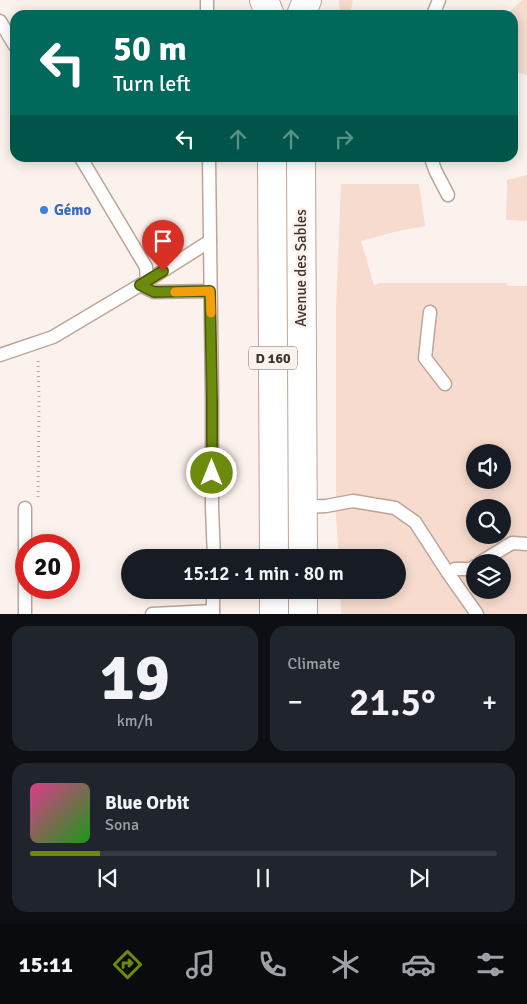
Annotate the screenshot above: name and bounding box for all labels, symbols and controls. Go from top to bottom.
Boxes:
text: 50 m [113,27,187,70]
icon: left [30,30,95,95]
text: Turn left [113,70,191,97]
icon: left [171,125,199,153]
icon: ahead [224,125,252,153]
icon: ahead [277,125,305,153]
icon: right [330,125,358,153]
place label: Gémo [54,201,91,219]
marker: Gémo [38,204,50,216]
street label: Avenue des Sables [292,209,310,327]
pin [142,220,184,271]
icon: arrive [149,227,177,255]
road number: D 160 [249,346,297,369]
map controls [466,444,511,599]
button: sound [466,444,511,489]
position arrow [185,446,237,498]
button: search [466,499,511,544]
speed limit sign: 20 [15,534,80,599]
button: layers [466,554,511,599]
text: 15:12 · 1 min · 80 m [183,562,344,586]
text: 19 [100,638,170,718]
text: Climate [288,654,340,674]
text: 21.5° [349,679,436,726]
text: − [288,685,303,719]
text: + [482,685,497,719]
text: km/h [117,711,153,731]
text: Blue Orbit [105,791,189,815]
text: Sona [105,815,139,835]
icon: previous [94,864,122,892]
icon: pause [249,864,277,892]
icon: next [405,864,433,892]
icon: directions [110,947,145,982]
icon: music [183,947,218,982]
icon: phone [255,947,290,982]
icon: climate [328,947,363,982]
icon: car [401,947,436,982]
icon: filters [473,947,508,982]
text: 15:11 [19,951,73,978]

